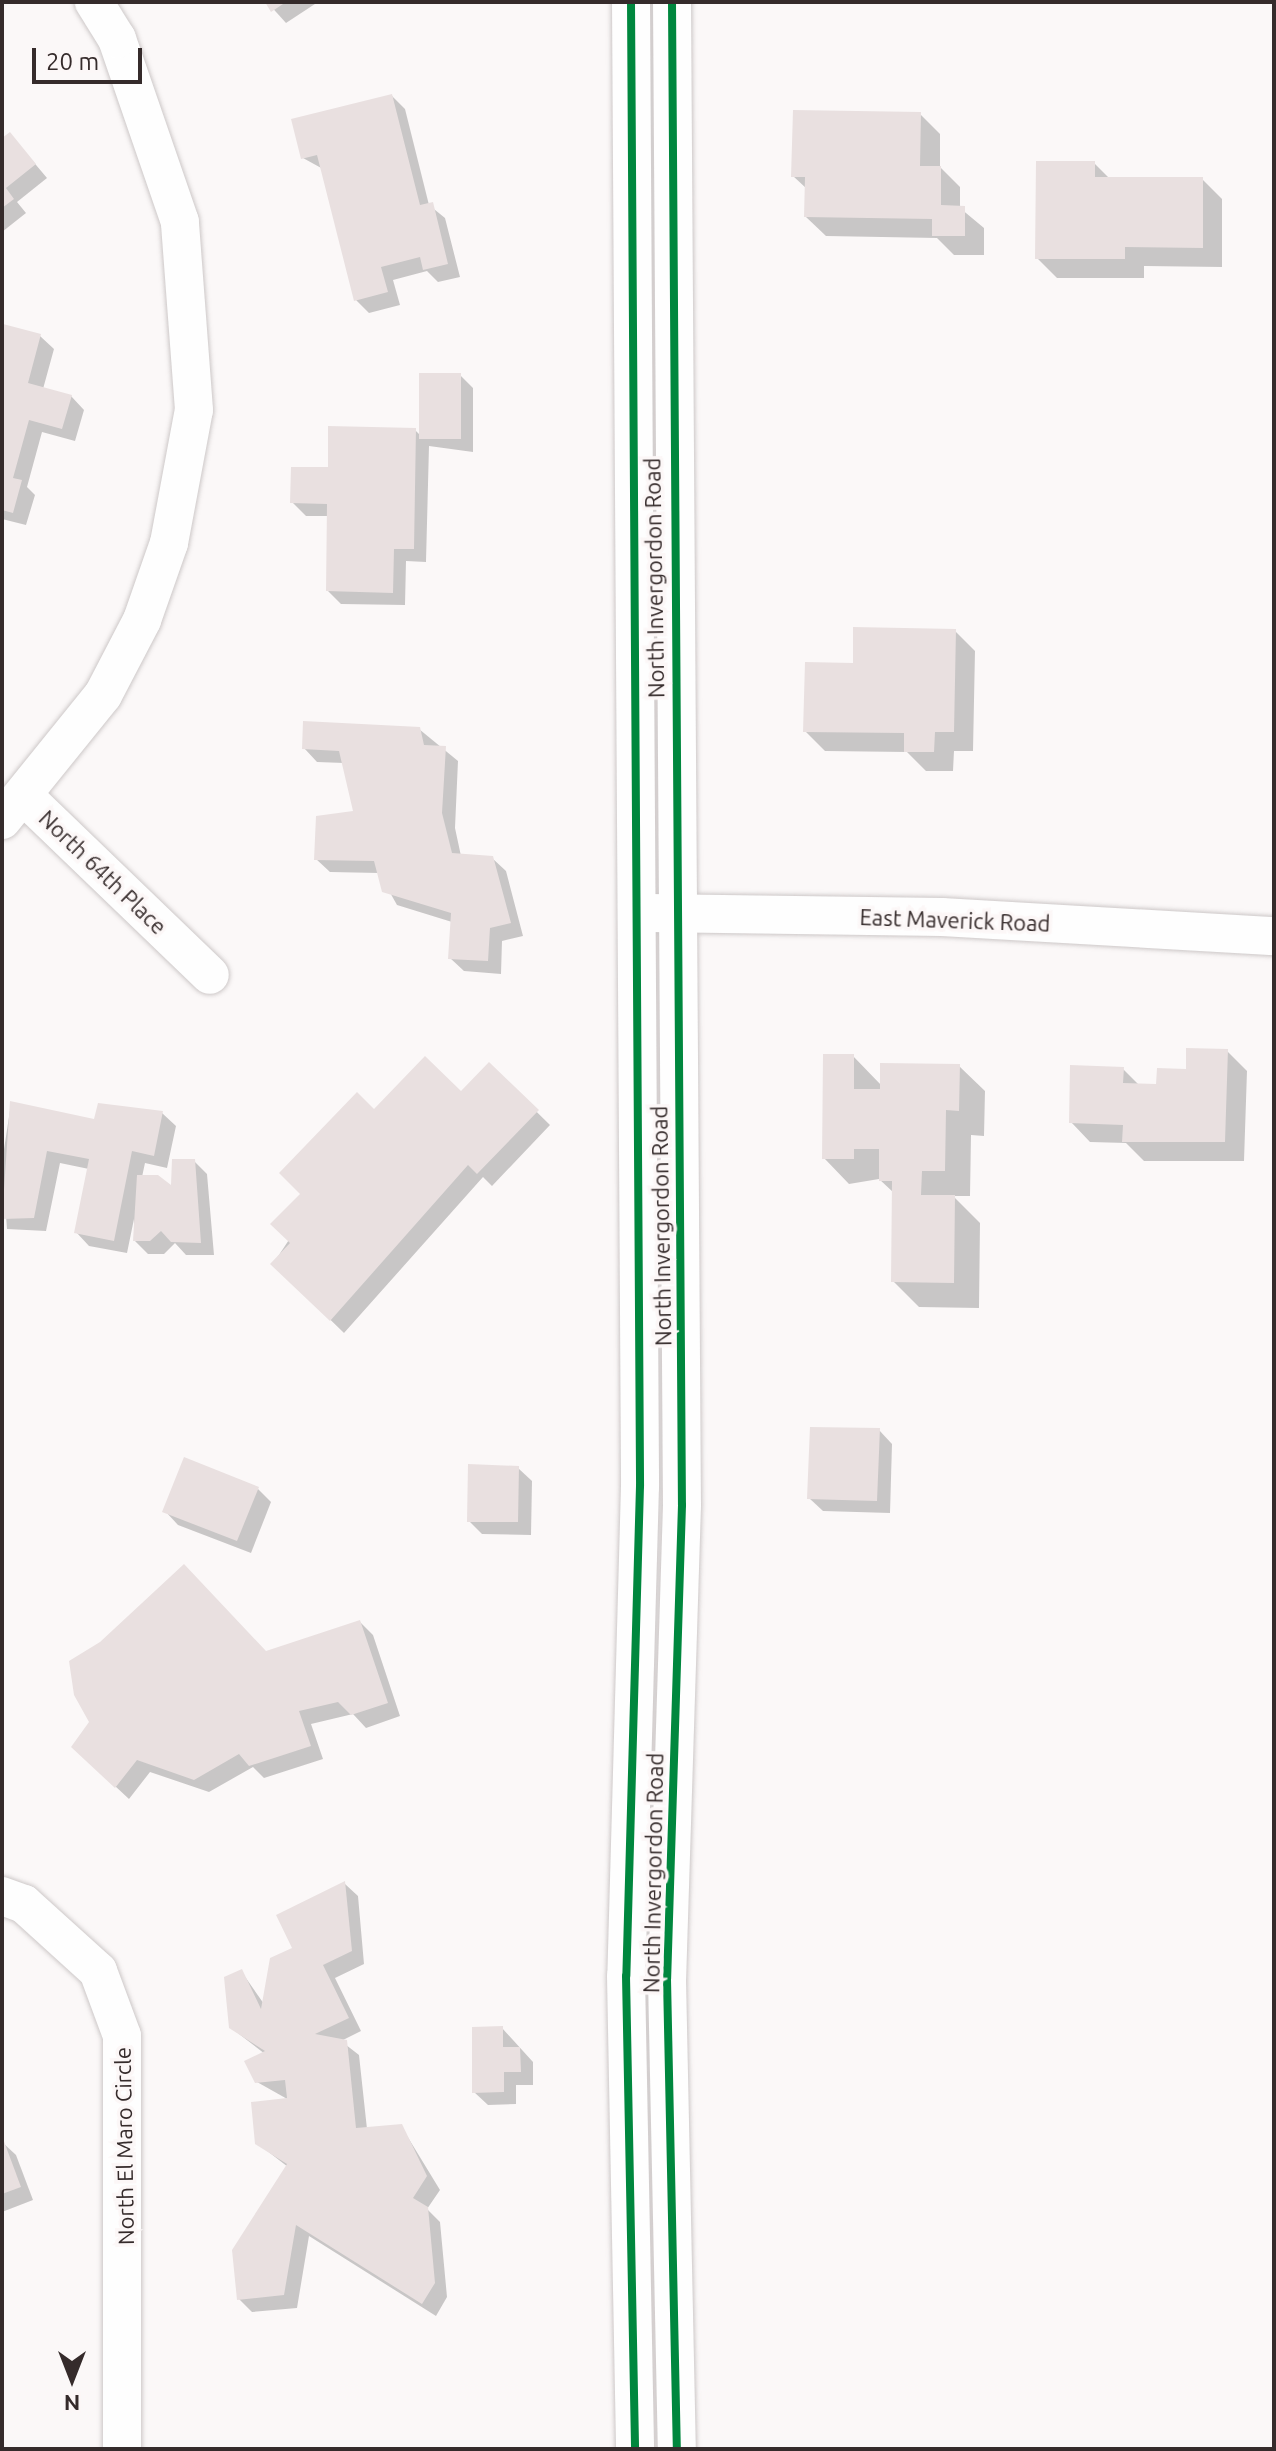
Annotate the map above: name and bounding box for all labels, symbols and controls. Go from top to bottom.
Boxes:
scale bar [36,32,146,82]
text: 20 m [46,48,99,75]
street label: North Invergordon Road [639,458,669,698]
street label: North 64th Place [34,805,172,939]
street label: East Maverick Road [859,903,1051,937]
street label: North Invergordon Road [646,1106,676,1346]
street label: North Invergordon Road [638,1753,668,1993]
street label: North El Maro Circle [109,2047,139,2245]
north arrow [32,2339,112,2419]
text: N [64,2391,80,2416]

